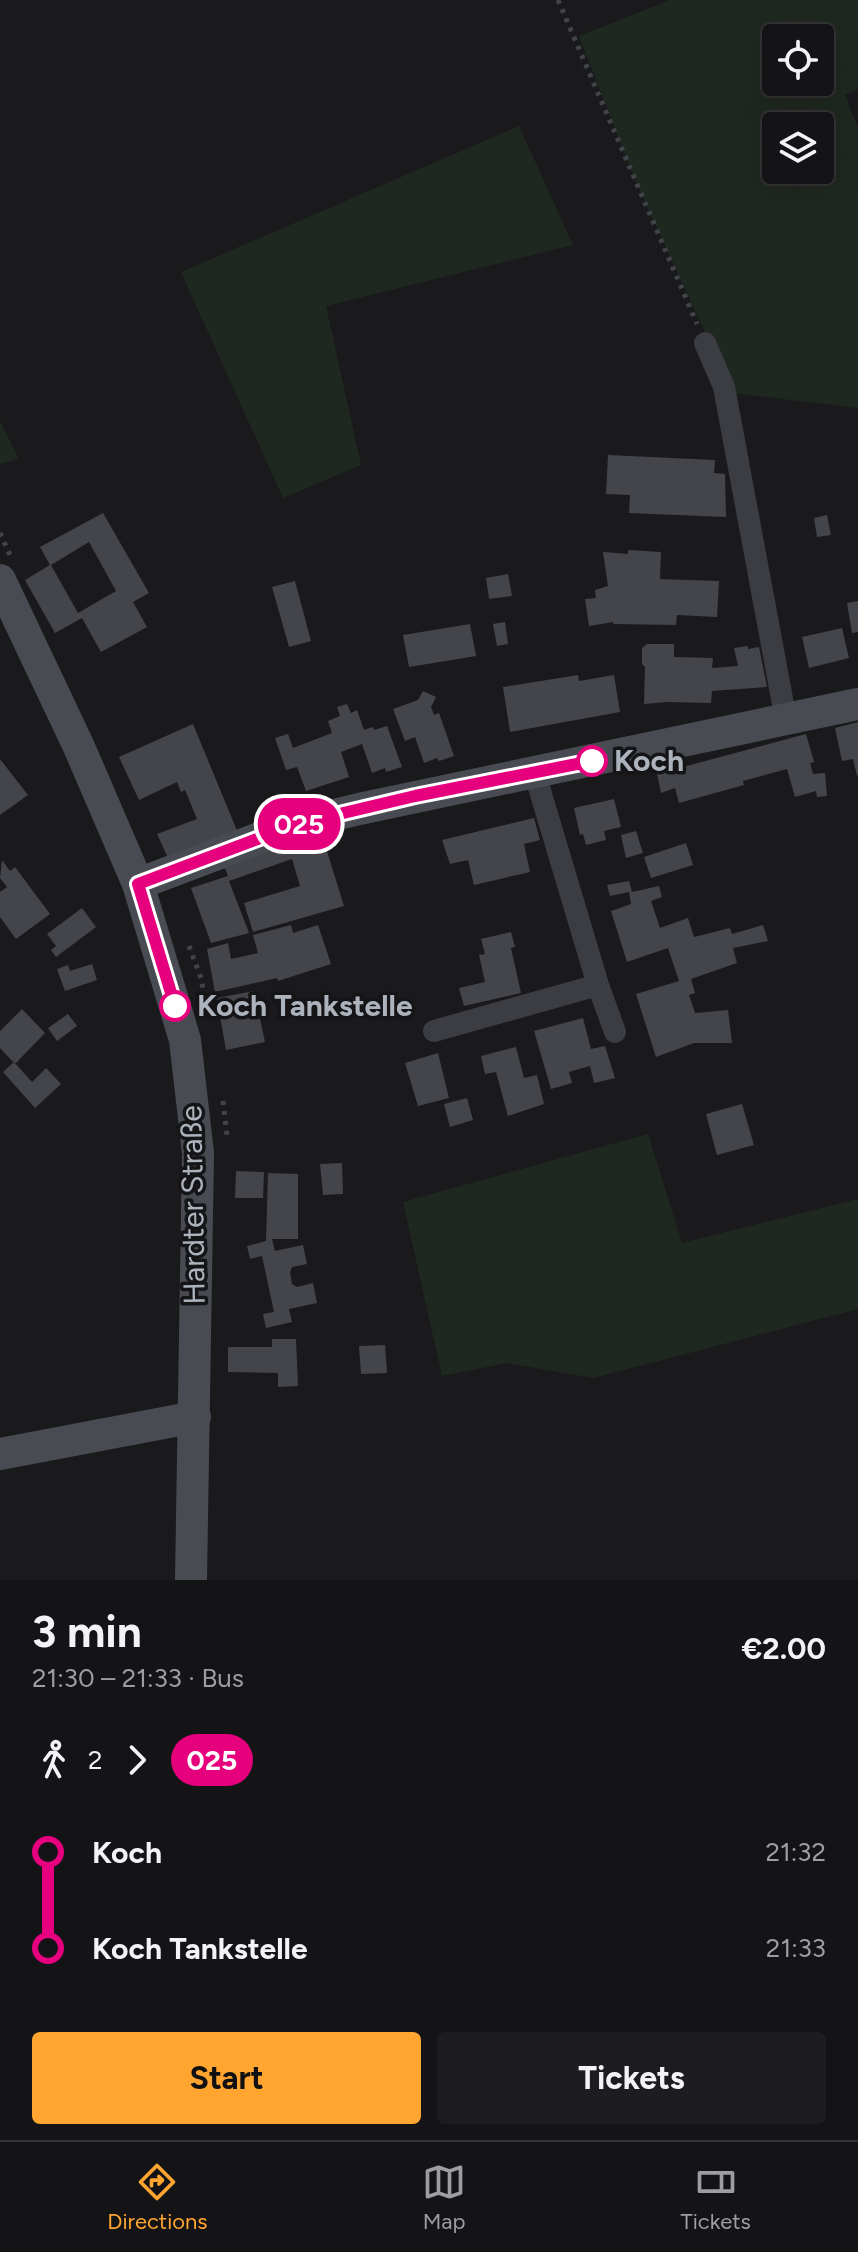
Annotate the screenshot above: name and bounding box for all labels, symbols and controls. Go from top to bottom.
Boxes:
map controls [762,24,834,184]
button: locate [762,24,834,96]
button: layers [762,112,834,184]
place label: Koch [614,742,684,779]
marker: Koch [577,746,607,776]
line badge: 025 [253,798,345,850]
text: 025 [274,807,324,841]
place label: Koch Tankstelle [197,987,413,1024]
marker: Koch Tankstelle [160,991,190,1021]
street label: Hardter Straße [172,1105,213,1305]
text: 3 min [32,1605,142,1658]
text: €2.00 [741,1630,826,1667]
text: 21:30 – 21:33 · Bus [32,1662,244,1694]
icon: walk [32,1738,76,1782]
icon: forward [115,1738,159,1782]
text: 025 [187,1743,237,1777]
text: 2 [88,1744,103,1776]
text: Koch [92,1834,162,1871]
text: 21:32 [765,1836,826,1868]
text: Koch Tankstelle [92,1930,308,1967]
text: 21:33 [766,1932,826,1964]
button: Start [32,2032,421,2124]
button: Tickets [437,2032,826,2124]
tab: Directions [107,2160,208,2235]
tab: Map [422,2160,466,2235]
tab: Tickets [681,2160,751,2235]

